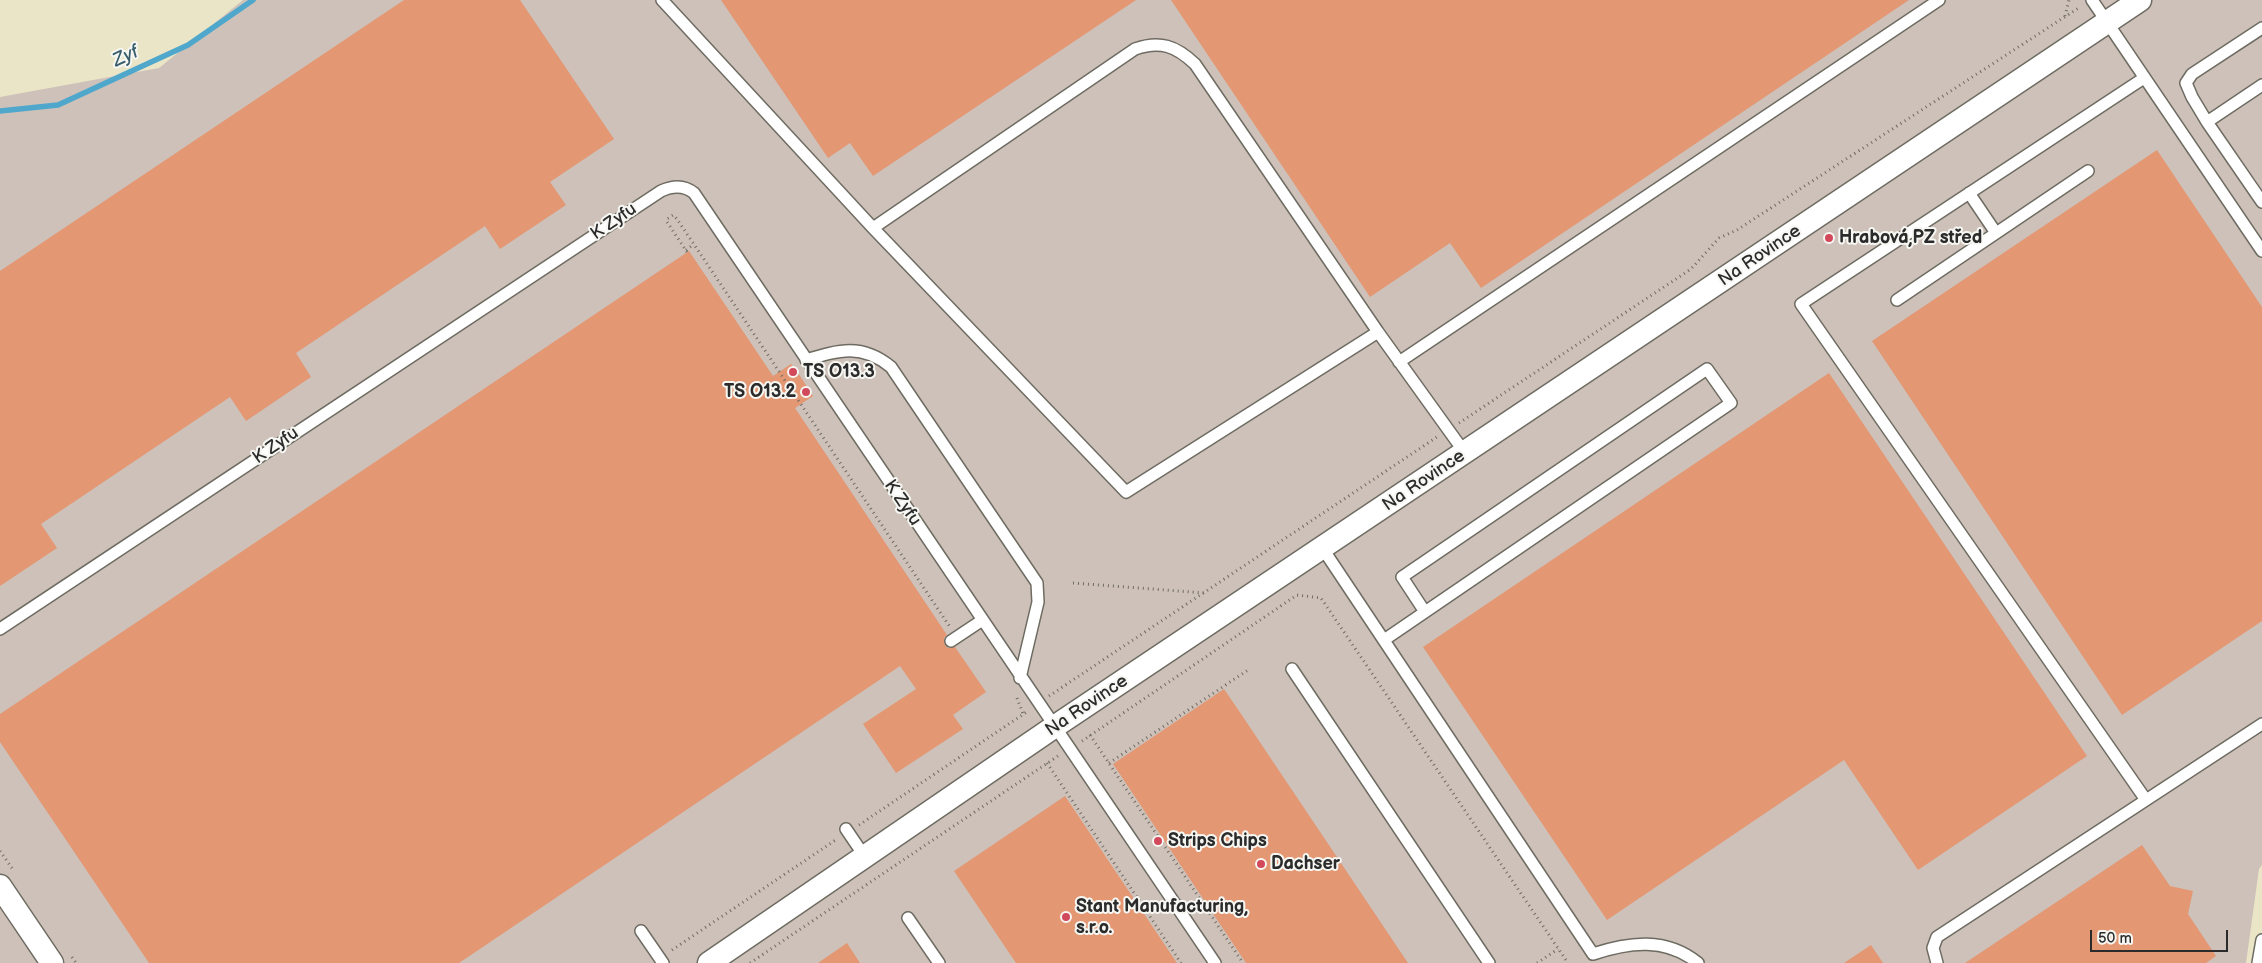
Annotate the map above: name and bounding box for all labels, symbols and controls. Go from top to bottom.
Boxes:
water label: Zyf [109,41,143,73]
street label: K Zyfu [587,199,641,245]
street label: Na Rovince [1715,221,1805,291]
place label: Hrabová,PZ střed [1839,227,1982,249]
marker: Hrabová,PZ střed [1823,232,1835,244]
place label: TS O13.3 [803,361,875,383]
marker: TS O13.3 [787,366,799,378]
place label: TS O13.2 [724,381,796,403]
marker: TS O13.2 [800,386,812,398]
street label: K Zyfu [249,423,303,469]
street label: Na Rovince [1379,446,1469,516]
street label: K Zyfu [879,476,925,530]
street label: Na Rovince [1042,671,1132,741]
place label: Strips Chips [1168,830,1267,852]
marker: Strips Chips [1152,835,1164,847]
place label: Dachser [1271,853,1340,875]
marker: Dachser [1255,858,1267,870]
place label: Stant Manufacturing, s.r.o. [1076,896,1248,939]
marker: Stant Manufacturing, s.r.o. [1060,911,1072,923]
scale bar [2092,920,2230,952]
text: 50 m [2098,929,2132,948]

